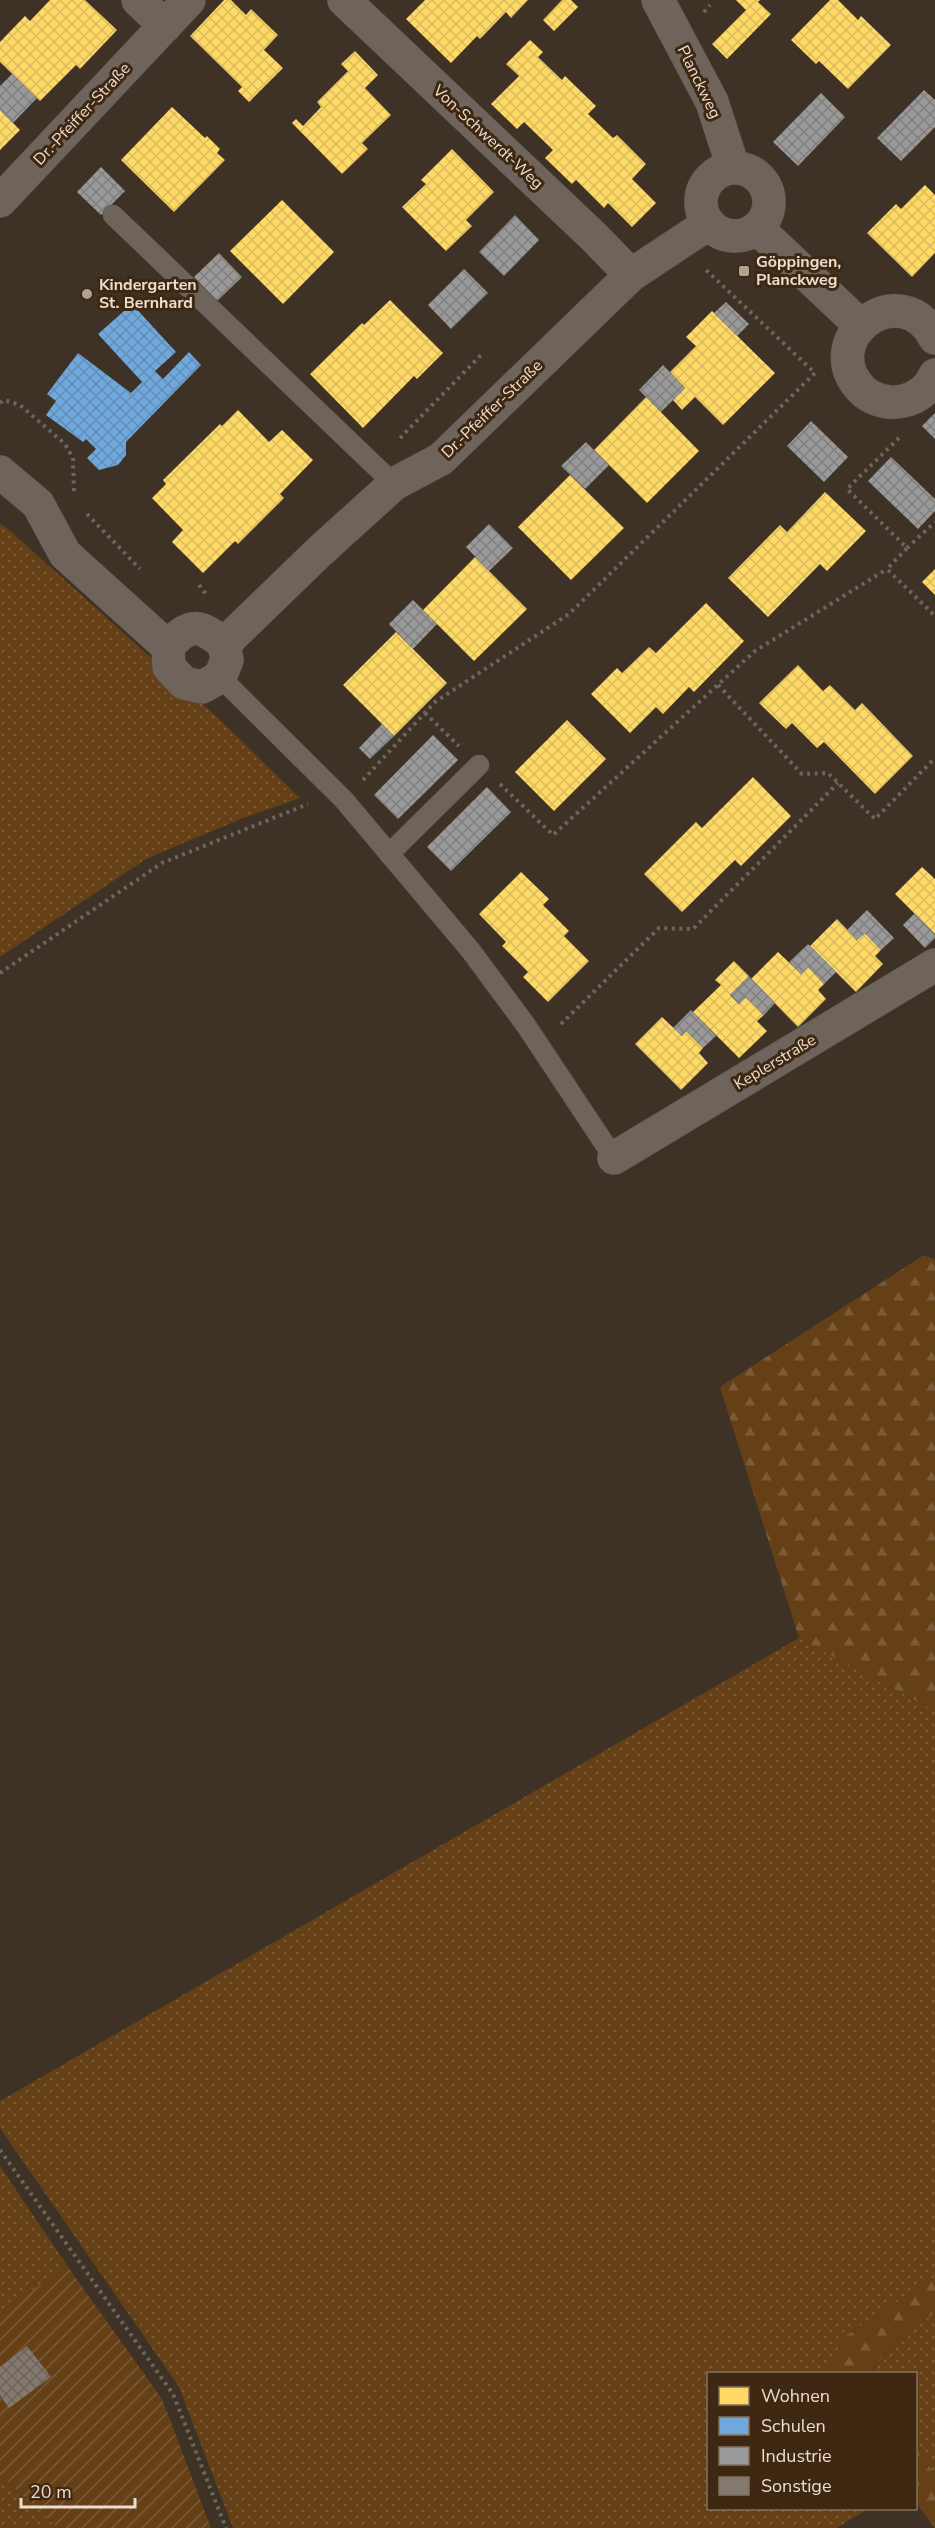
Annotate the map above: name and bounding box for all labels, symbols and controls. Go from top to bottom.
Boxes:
street label: Planckweg [672,42,726,122]
street label: Dr.-Pfeiffer-Straße [29,58,135,170]
street label: Von-Schwerdt-Weg [427,79,548,194]
place label: Göppingen, Planckweg [756,251,841,291]
marker: Göppingen, Planckweg [737,264,751,278]
place label: Kindergarten St. Bernhard [99,274,197,314]
marker: Kindergarten St. Bernhard [80,287,94,301]
street label: Dr.-Pfeiffer-Straße [437,355,547,463]
street label: Keplerstraße [730,1029,820,1095]
legend [707,2372,917,2510]
text: Wohnen [761,2384,830,2408]
text: Schulen [761,2414,826,2438]
text: Industrie [761,2444,832,2468]
scale bar [21,2471,135,2509]
text: Sonstige [761,2474,831,2498]
text: 20 m [30,2480,72,2504]

